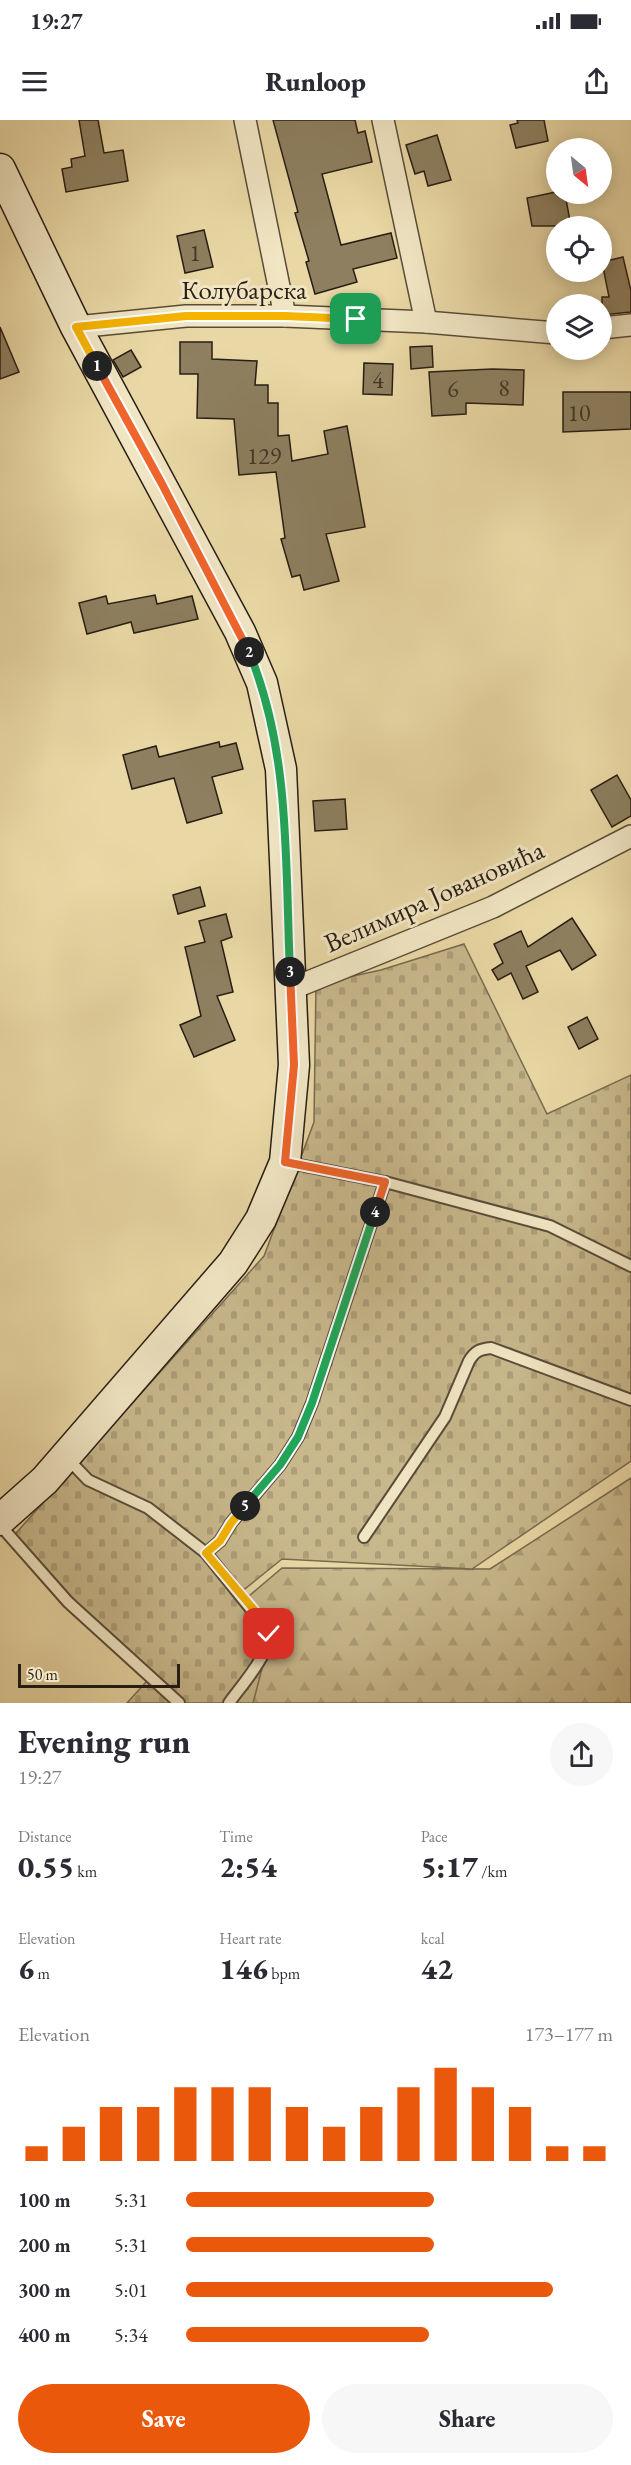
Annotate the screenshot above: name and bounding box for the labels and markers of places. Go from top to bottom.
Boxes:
pin [330,293,381,344]
pin: 1 [82,351,112,381]
pin: 2 [234,637,264,667]
pin: 3 [275,957,305,987]
pin: 4 [360,1197,390,1227]
pin: 5 [230,1491,260,1521]
pin [243,1608,294,1659]

